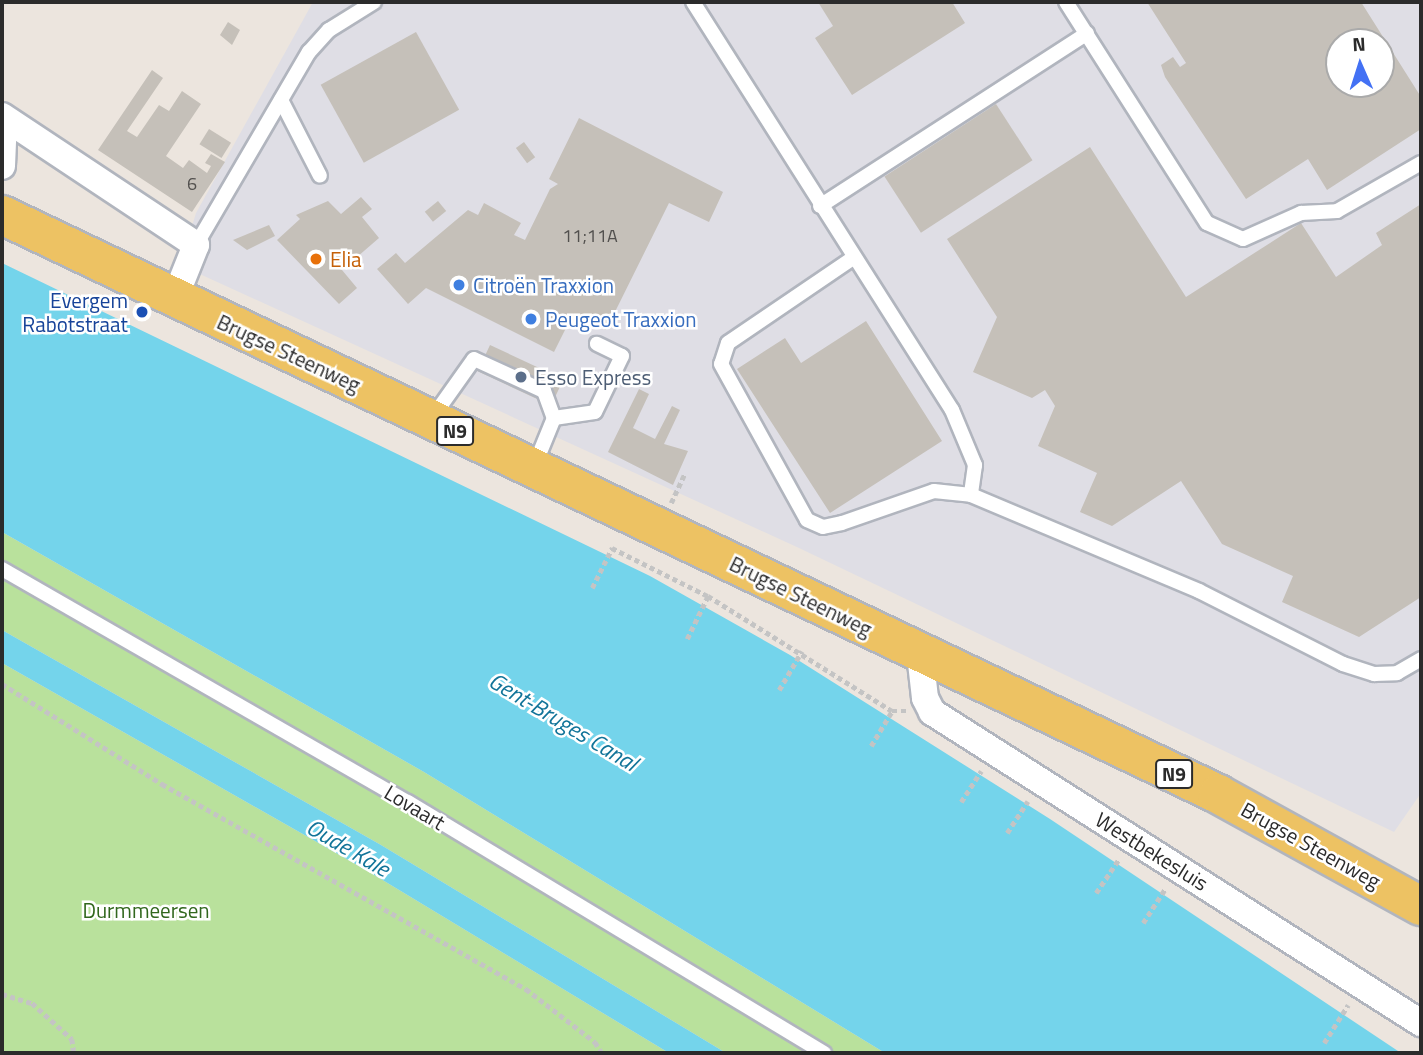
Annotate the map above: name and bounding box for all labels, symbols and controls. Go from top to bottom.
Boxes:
north arrow [1325,28,1395,98]
text: N [1352,29,1366,58]
house number: 6 [187,173,197,195]
house number: 11;11A [562,225,618,247]
place label: Elia [330,246,362,272]
marker: Elia [308,251,324,267]
place label: Citroën Traxxion [473,272,614,298]
marker: Citroën Traxxion [451,277,467,293]
place label: Evergem Rabotstraat [22,287,128,337]
marker: Evergem Rabotstraat [134,304,150,320]
place label: Peugeot Traxxion [545,306,696,332]
street label: Brugse Steenweg [213,309,365,397]
marker: Peugeot Traxxion [523,311,539,327]
place label: Esso Express [535,364,651,390]
marker: Esso Express [513,369,529,385]
road number: N9 [436,416,474,446]
street label: Brugse Steenweg [726,551,876,641]
water label: Gent-Bruges Canal [484,667,642,777]
road number: N9 [1155,758,1193,790]
street label: Lovaart [380,779,450,835]
street label: Brugse Steenweg [1237,796,1385,894]
street label: Westbekesluis [1091,806,1213,896]
water label: Oude Kale [301,813,395,883]
park label: Durmmeersen [82,897,210,923]

